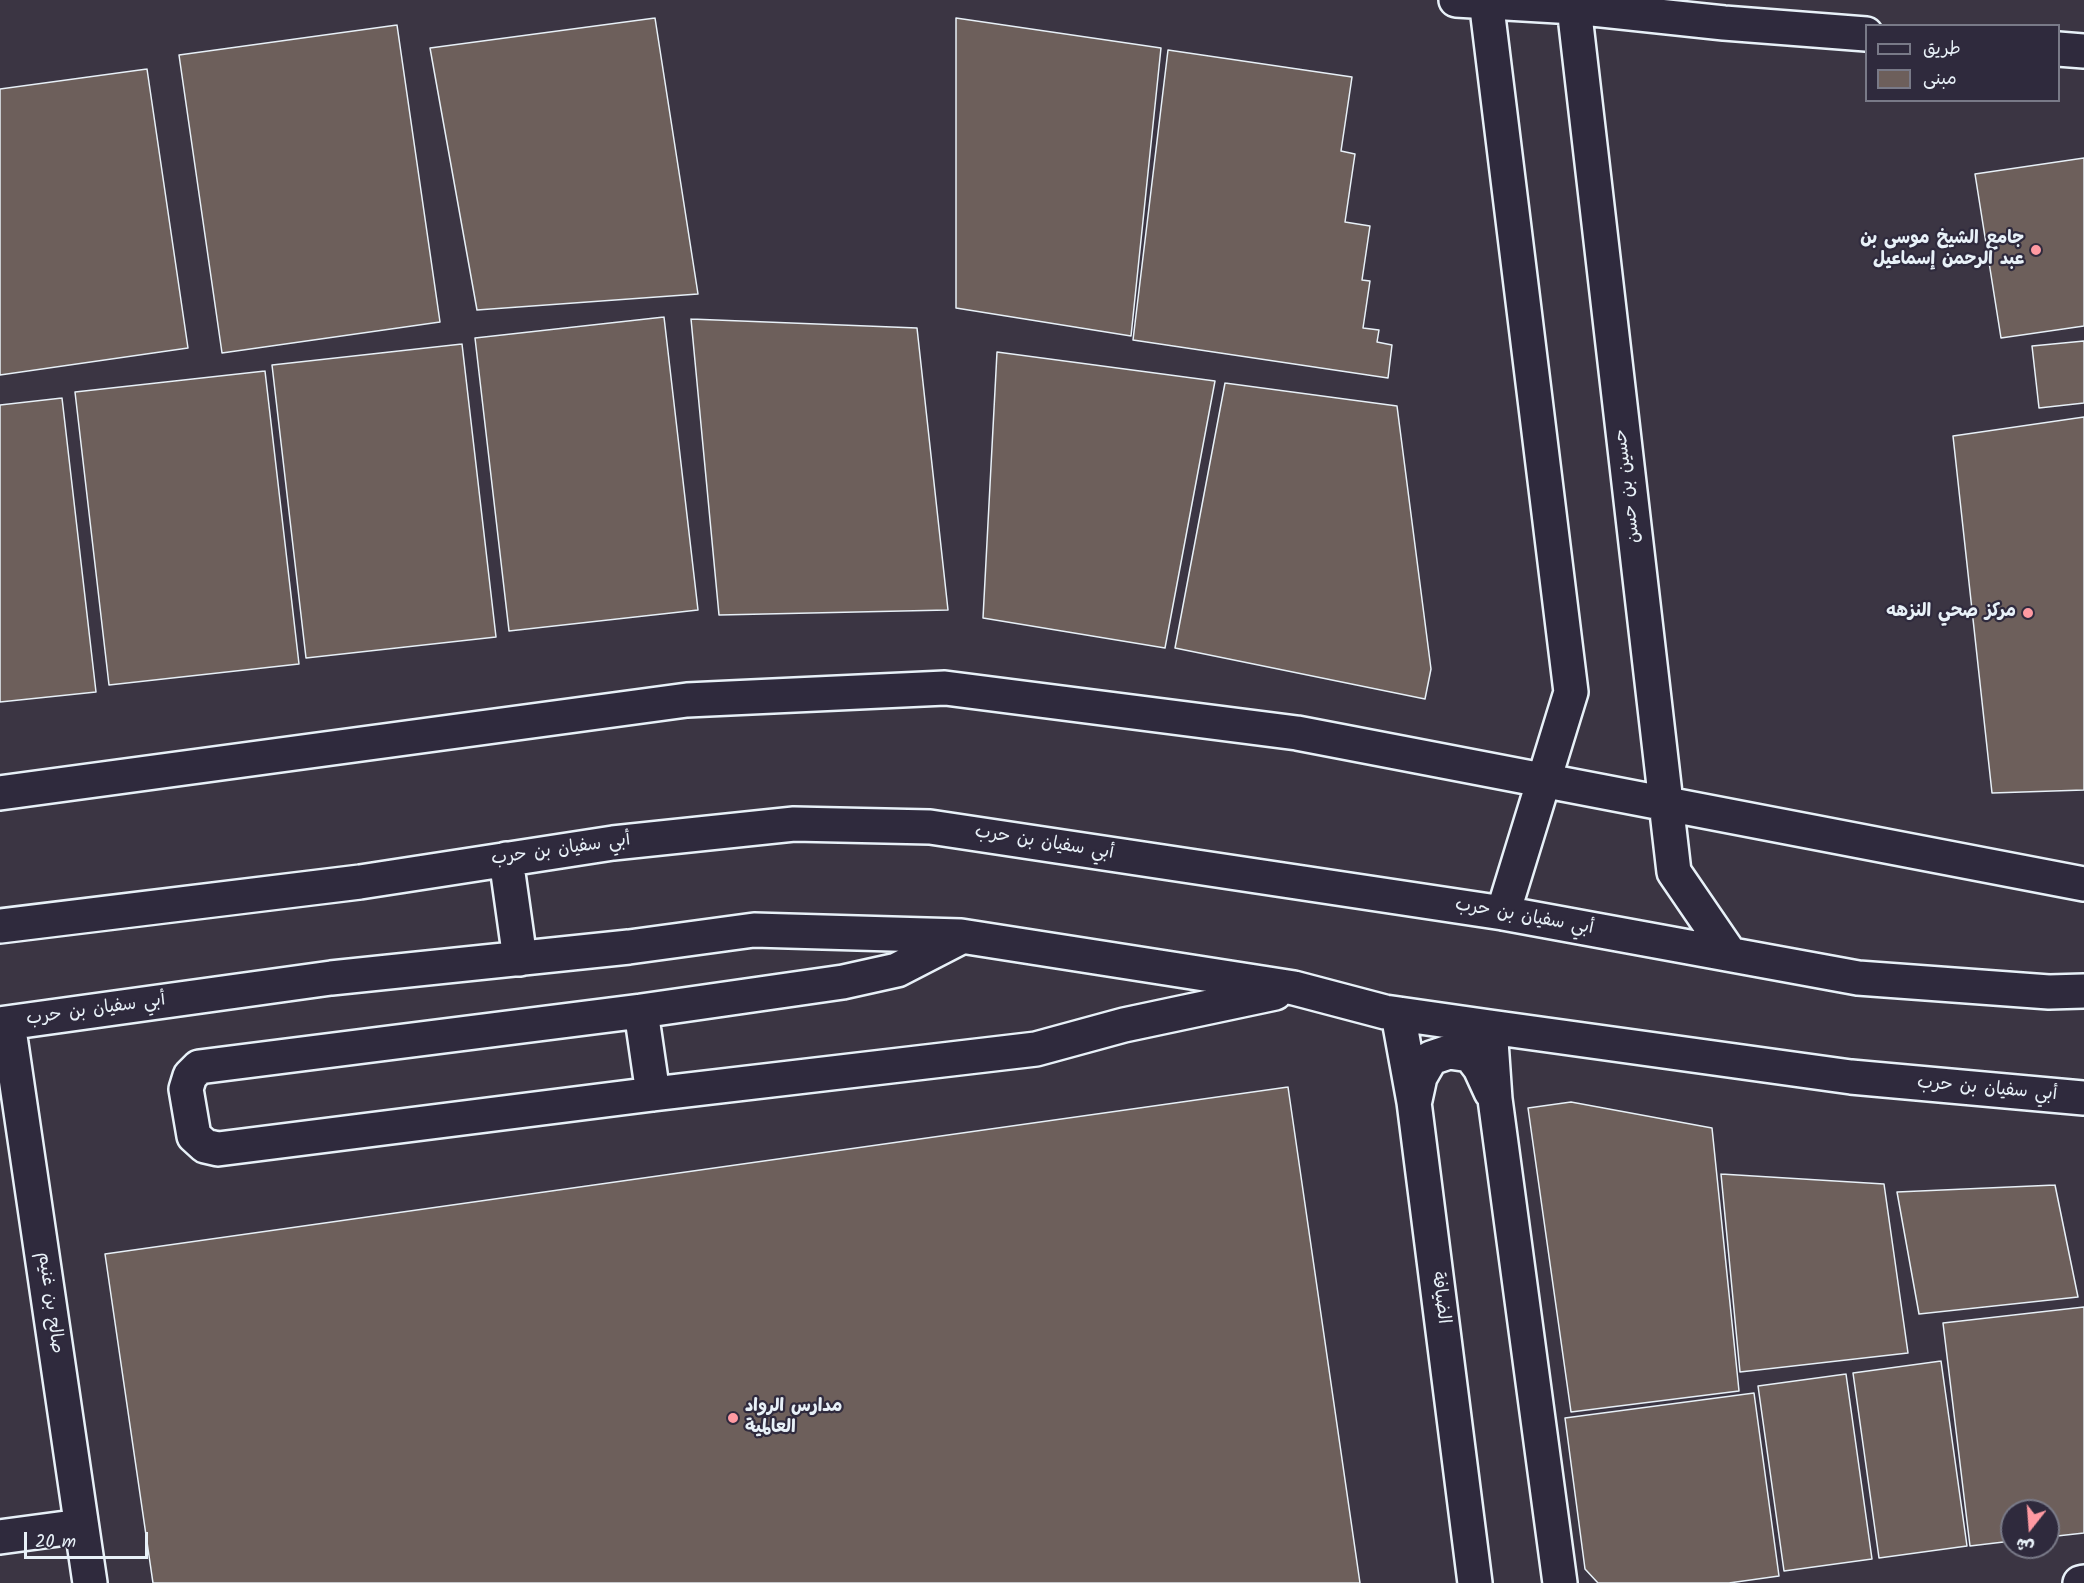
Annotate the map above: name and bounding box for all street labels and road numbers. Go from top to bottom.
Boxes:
street label: حسين بن حسن [1611,428,1647,544]
street label: أبي سفيان بن حرب [973,822,1115,866]
street label: أبي سفيان بن حرب [490,831,632,871]
street label: أبي سفيان بن حرب [1453,895,1595,941]
street label: أبي سفيان بن حرب [25,991,167,1031]
street label: أبي سفيان بن حرب [1916,1073,2058,1107]
street label: صالح بن غنيم [31,1251,67,1355]
street label: الضيافة [1425,1271,1453,1325]

